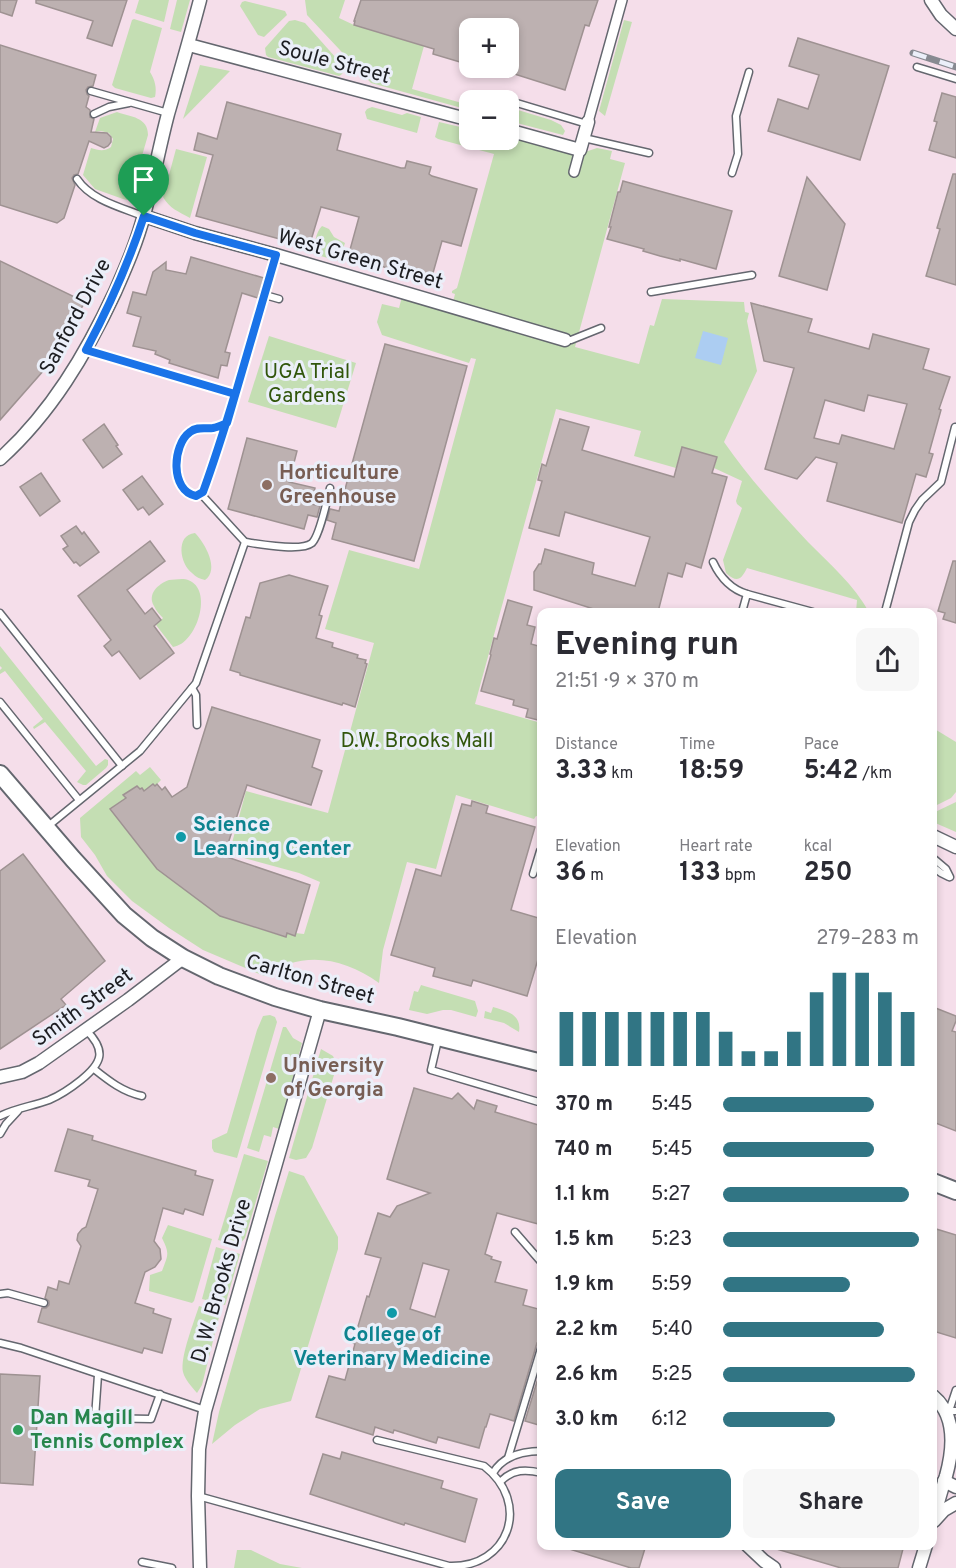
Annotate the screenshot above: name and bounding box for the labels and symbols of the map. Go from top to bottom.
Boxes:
street label: Soule Street [275,35,393,91]
pin [118,154,169,216]
street label: West Green Street [274,224,446,296]
street label: Sanford Drive [34,254,118,380]
park label: UGA Trial Gardens [264,359,350,410]
place label: Horticulture Greenhouse [279,460,399,511]
marker: Horticulture Greenhouse [260,478,274,492]
park label: D.W. Brooks Mall [340,728,494,755]
place label: Science Learning Center [193,812,351,863]
marker: Science Learning Center [174,830,188,844]
street label: Carlton Street [243,949,377,1011]
street label: Smith Street [27,962,139,1054]
place label: University of Georgia [283,1053,384,1104]
marker: University of Georgia [264,1071,278,1085]
street label: D. W. Brooks Drive [186,1196,258,1366]
marker: College of Veterinary Medicine [385,1306,399,1320]
place label: College of Veterinary Medicine [293,1322,491,1373]
place label: Dan Magill Tennis Complex [30,1405,184,1456]
marker: Dan Magill Tennis Complex [11,1423,25,1437]

